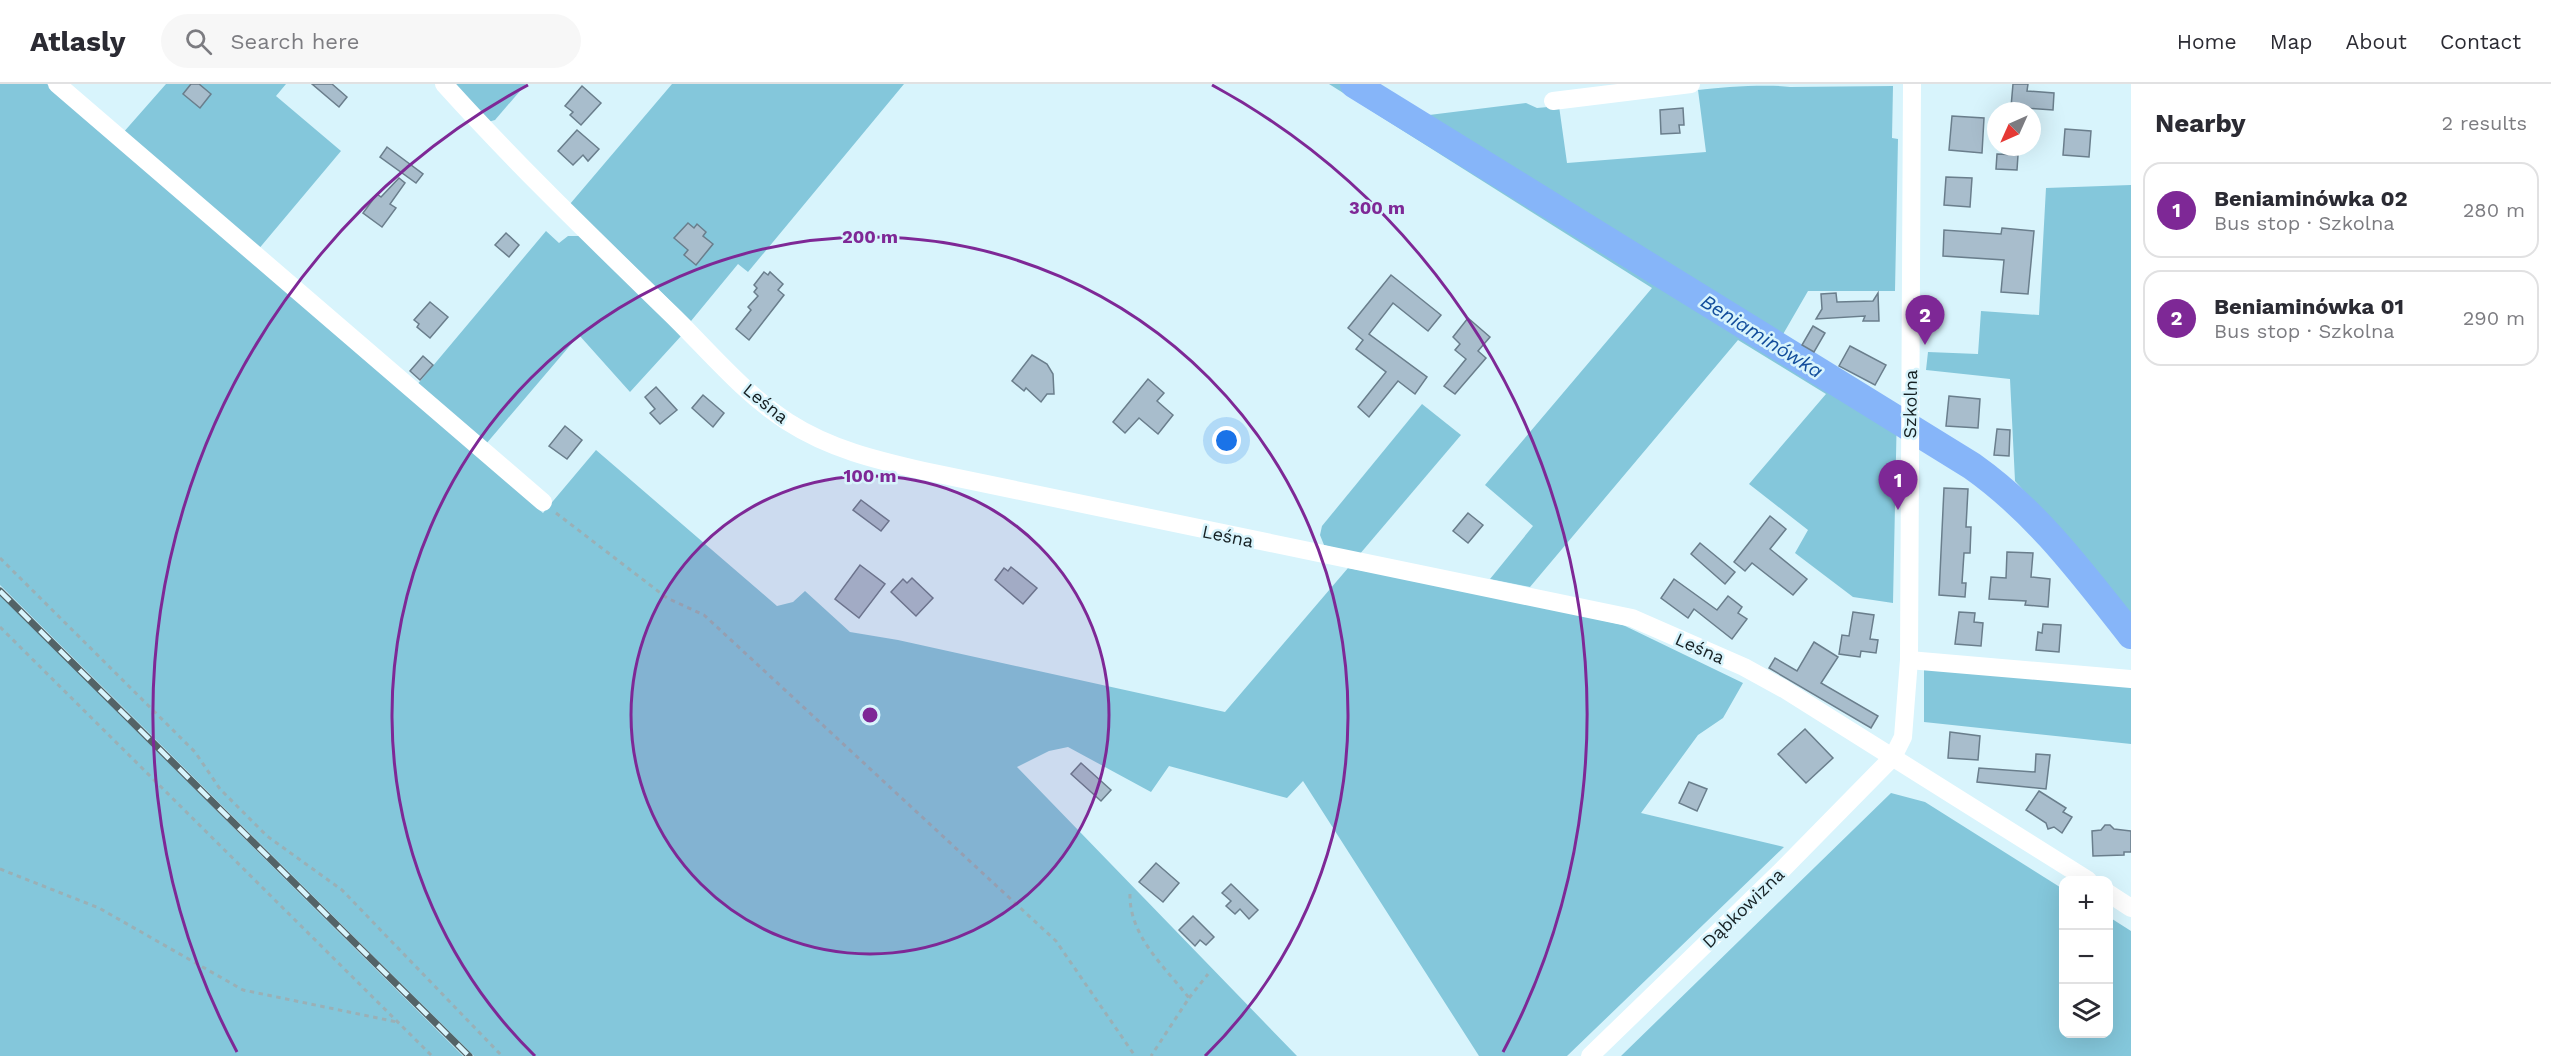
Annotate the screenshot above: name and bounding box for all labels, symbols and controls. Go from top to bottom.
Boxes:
search box [161,14,581,68]
text: Atlasly [30,25,125,58]
icon: search [182,25,215,58]
text: Search here [230,29,359,54]
text: Home [2177,29,2237,54]
text: Map [2270,29,2313,54]
text: About [2346,29,2407,54]
text: Contact [2440,29,2521,54]
north arrow [1987,102,2041,156]
text: Nearby [2155,108,2246,138]
text: 2 results [2442,111,2527,135]
text: Beniaminówka 02 [2214,186,2408,211]
text: 300 m [1349,197,1405,218]
text: 1 [2172,198,2181,222]
text: 280 m [2463,198,2525,222]
text: Bus stop · Szkolna [2214,211,2395,235]
text: 200 m [842,226,898,247]
water label: Beniaminówka [1697,289,1827,383]
text: Beniaminówka 01 [2214,294,2404,319]
pin: 2 [1906,296,1944,345]
text: 2 [2171,306,2182,330]
text: 290 m [2463,306,2525,330]
text: Bus stop · Szkolna [2214,319,2395,343]
street label: Szkolna [1899,370,1921,438]
street label: Leśna [739,379,793,427]
your location [1212,426,1241,455]
pin: 1 [1878,460,1918,510]
text: 100 m [843,465,897,486]
street label: Leśna [1201,520,1255,552]
street label: Leśna [1672,628,1728,668]
centre of rings [860,705,880,725]
street label: Dąbkowizna [1698,864,1788,952]
map controls [2059,876,2113,1038]
button: + [2059,876,2113,930]
button: − [2059,930,2113,984]
button: layers [2059,984,2113,1038]

